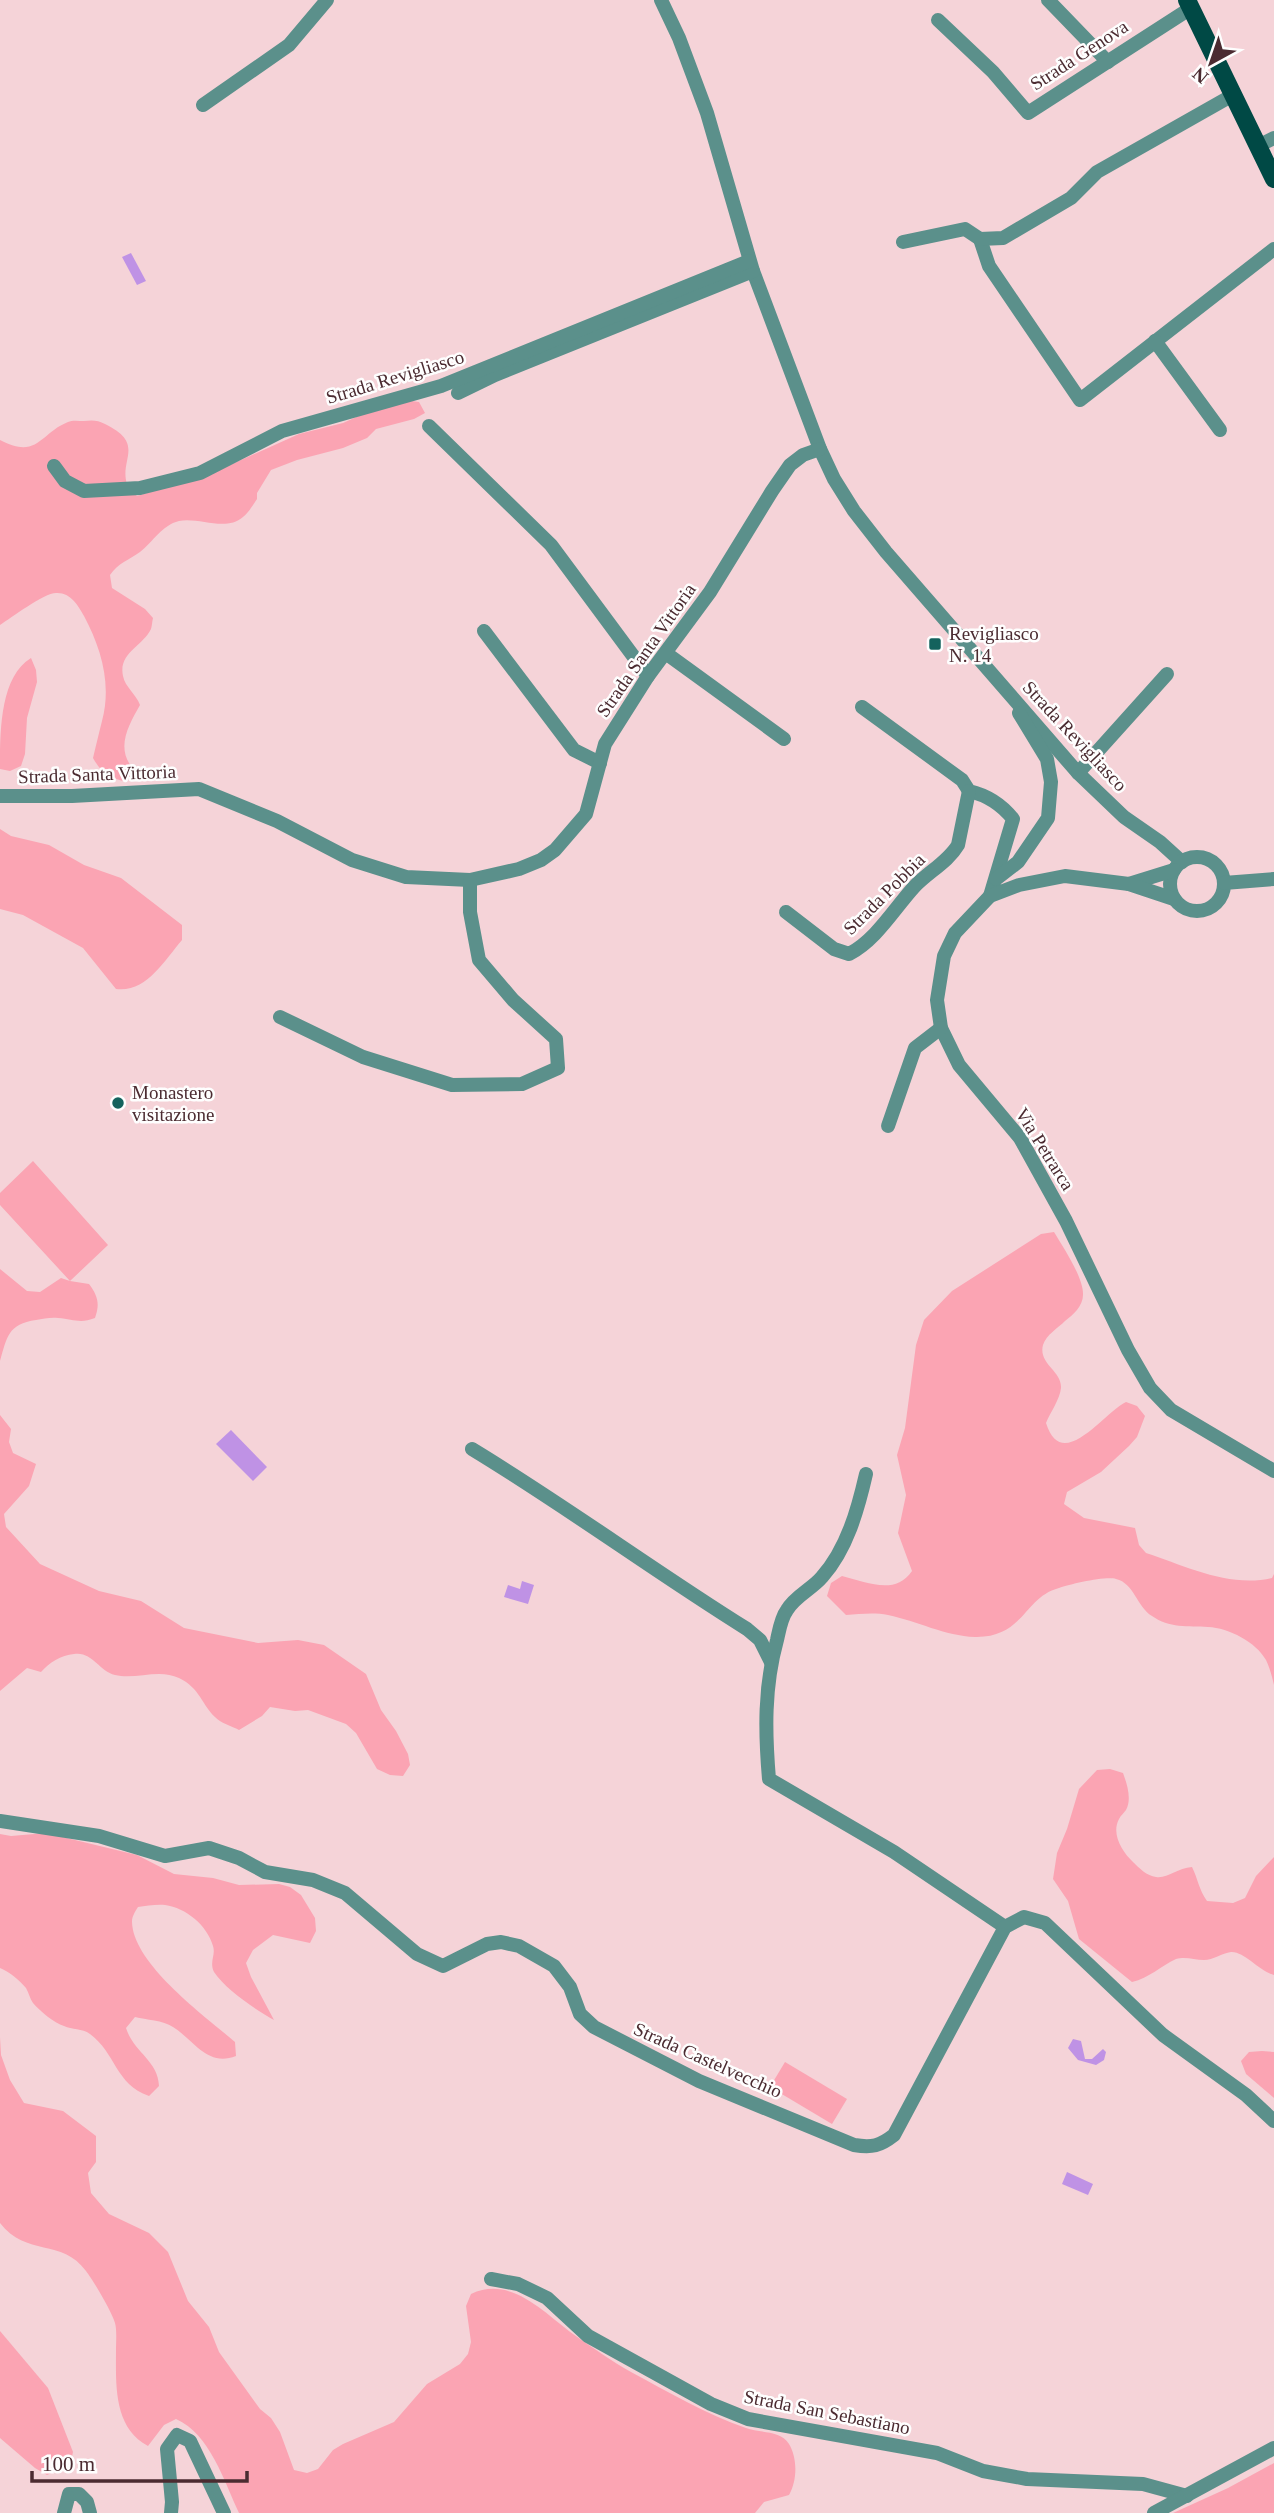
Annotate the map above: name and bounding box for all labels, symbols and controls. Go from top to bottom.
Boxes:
street label: Strada Genova [1026,15,1132,94]
north arrow [1176,28,1246,98]
text: N [1188,63,1212,88]
street label: Strada Revigliasco [324,346,466,408]
street label: Strada Santa Vittoria [592,579,700,721]
place label: Revigliasco N. 14 [949,623,1039,666]
marker: Revigliasco N. 14 [927,636,943,652]
street label: Strada Revigliasco [1019,677,1131,795]
street label: Strada Santa Vittoria [18,761,177,787]
street label: Strada Pobbia [839,849,929,939]
place label: Monastero visitazione [132,1082,214,1125]
marker: Monastero visitazione [110,1095,126,1111]
street label: Via Petrarca [1011,1104,1079,1195]
street label: Strada Castelvecchio [631,2018,785,2102]
street label: Strada San Sebastiano [742,2386,912,2438]
scale bar [32,2440,247,2484]
text: 100 m [42,2452,95,2476]

